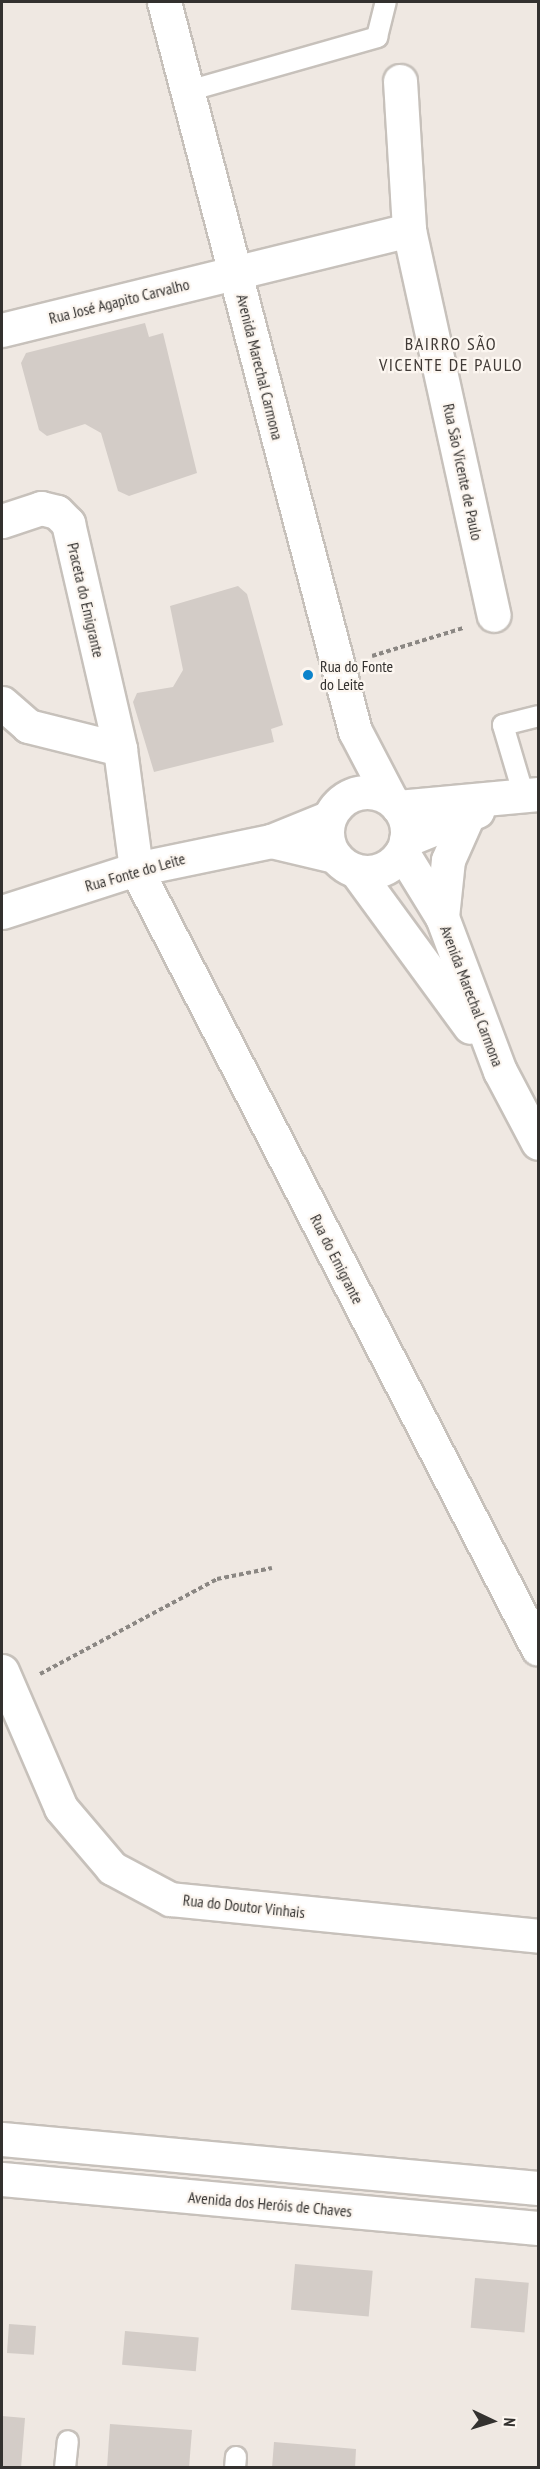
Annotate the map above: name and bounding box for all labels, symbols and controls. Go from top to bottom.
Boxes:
street label: Rua José Agapito Carvalho [47,274,191,328]
street label: Avenida Marechal Carmona [233,292,287,442]
district label: BAIRRO SÃO VICENTE DE PAULO [379,334,523,376]
street label: Rua São Vicente de Paulo [439,402,487,542]
street label: Praceta do Emigrante [63,541,109,659]
place label: Rua do Fonte do Leite [320,656,393,694]
marker: Rua do Fonte do Leite [301,668,315,682]
street label: Rua Fonte do Leite [83,849,187,895]
street label: Avenida Marechal Carmona [436,923,508,1069]
street label: Rua do Emigrante [306,1211,368,1307]
street label: Rua do Doutor Vinhais [182,1890,306,1922]
street label: Avenida dos Heróis de Chaves [187,2187,353,2221]
north arrow [462,2391,522,2451]
text: N [500,2417,520,2427]

